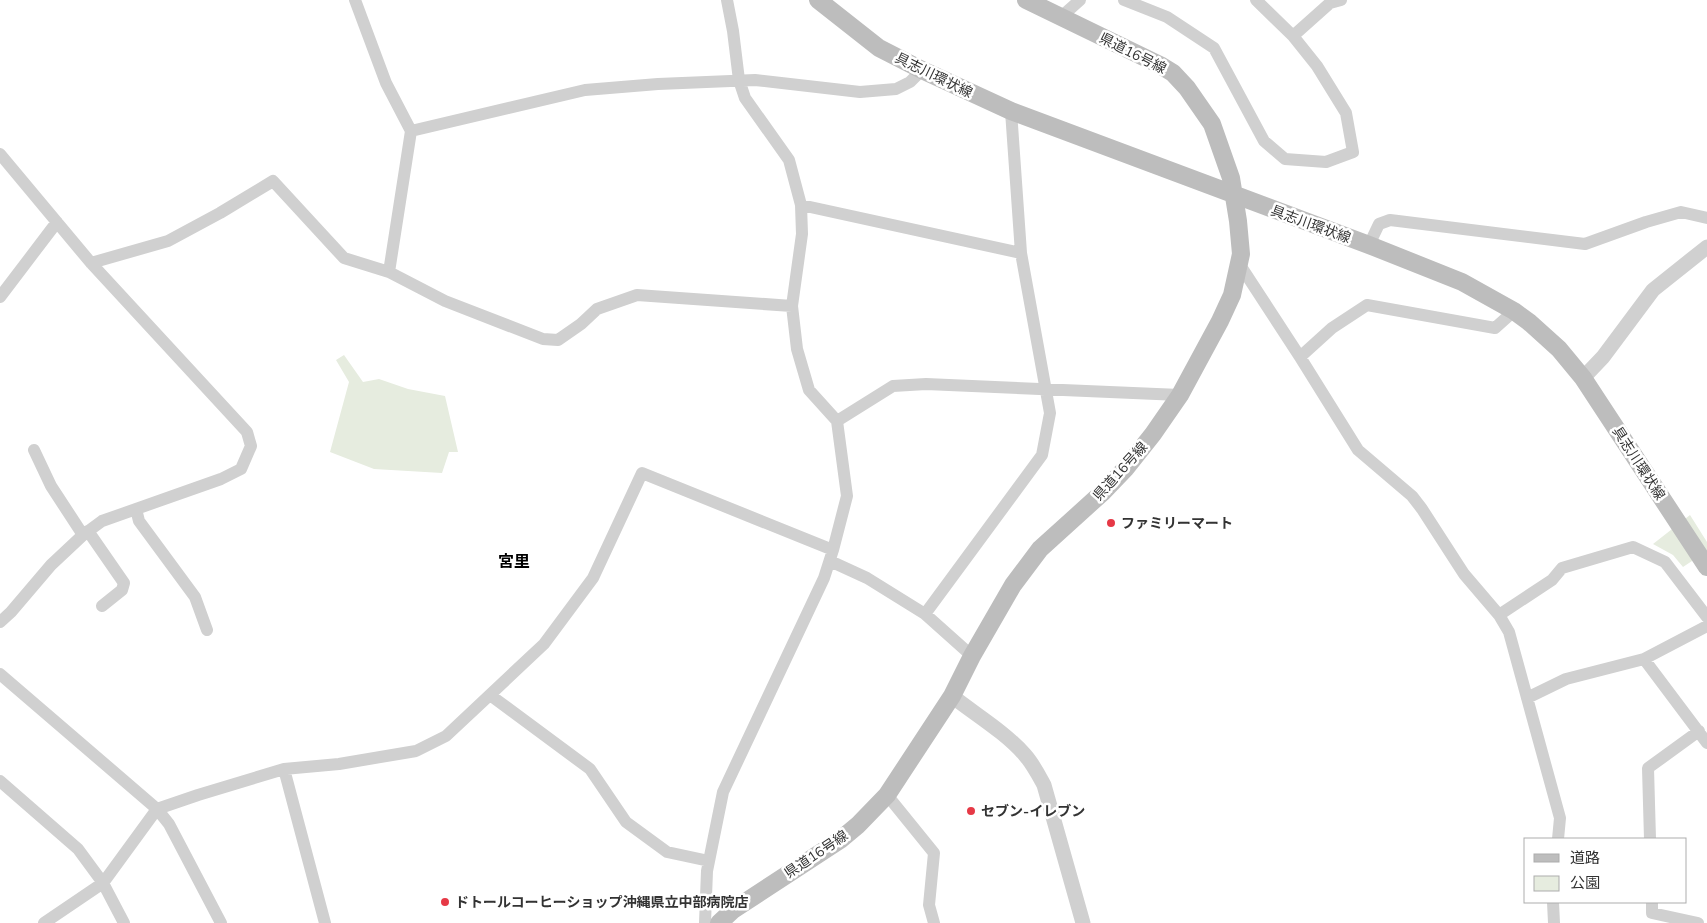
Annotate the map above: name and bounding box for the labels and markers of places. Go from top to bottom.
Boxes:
place label: ファミリーマート [1121,514,1233,532]
marker: ファミリーマート [1105,517,1117,529]
place label: セブン-イレブン [981,802,1085,820]
marker: セブン-イレブン [965,805,977,817]
place label: ドトールコーヒーショップ沖縄県立中部病院店 [455,893,748,911]
marker: ドトールコーヒーショップ沖縄県立中部病院店 [439,896,451,908]

